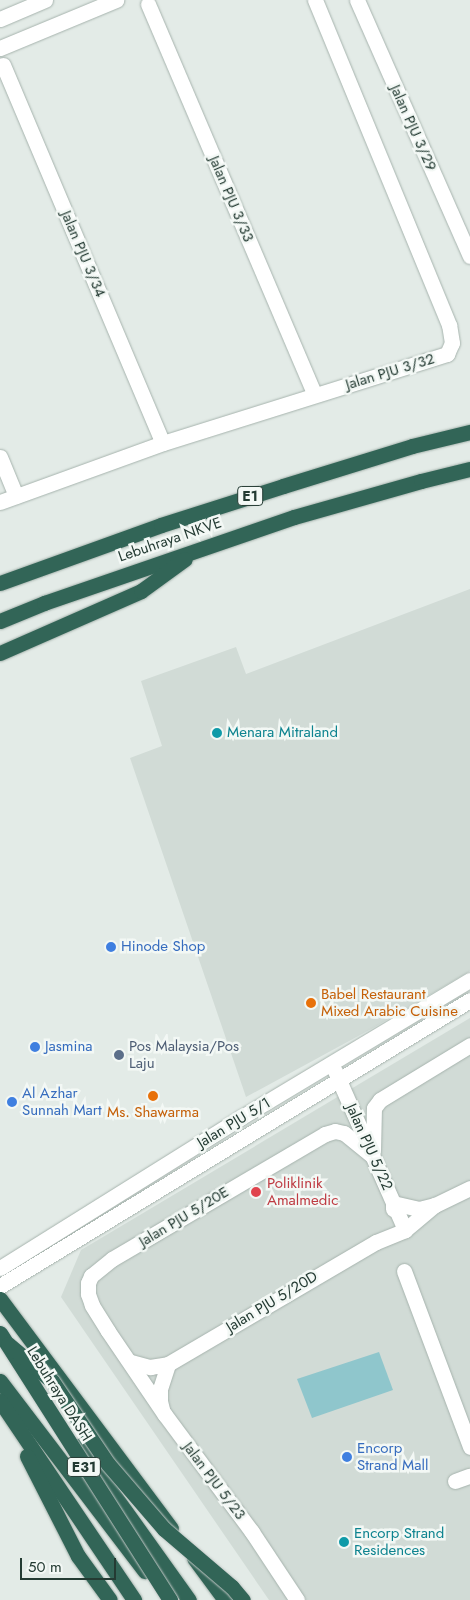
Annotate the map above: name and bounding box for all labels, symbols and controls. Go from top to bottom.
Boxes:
street label: Jalan PJU 3/29 [386,82,440,174]
street label: Jalan PJU 3/33 [205,153,257,245]
street label: Jalan PJU 3/34 [57,208,109,300]
street label: Jalan PJU 3/32 [343,350,437,394]
road number: E1 [236,484,264,508]
street label: Lebuhraya NKVE [116,514,224,566]
place label: Menara Mitraland [227,724,338,742]
marker: Menara Mitraland [211,727,223,739]
place label: Hinode Shop [121,938,205,956]
marker: Hinode Shop [105,941,117,953]
place label: Babel Restaurant Mixed Arabic Cuisine [321,985,458,1020]
marker: Babel Restaurant Mixed Arabic Cuisine [305,997,317,1009]
place label: Pos Malaysia/Pos Laju [129,1037,239,1072]
place label: Jasmina [45,1038,93,1056]
marker: Jasmina [29,1041,41,1053]
marker: Pos Malaysia/Pos Laju [113,1049,125,1061]
place label: Al Azhar Sunnah Mart [22,1084,102,1119]
marker: Ms. Shawarma [147,1090,159,1102]
street label: Jalan PJU 5/1 [194,1094,274,1152]
marker: Al Azhar Sunnah Mart [6,1096,18,1108]
street label: Jalan PJU 5/22 [342,1101,396,1193]
place label: Ms. Shawarma [107,1104,199,1122]
place label: Poliklinik Amalmedic [267,1174,338,1209]
street label: Jalan PJU 5/20E [136,1183,232,1251]
marker: Poliklinik Amalmedic [249,1185,263,1199]
street label: Jalan PJU 5/20D [223,1268,321,1336]
street label: Lebuhraya DASH [23,1343,95,1445]
street label: Jalan PJU 5/23 [179,1439,249,1523]
place label: Encorp Strand Mall [357,1439,428,1474]
marker: Encorp Strand Mall [341,1451,353,1463]
road number: E31 [66,1455,102,1478]
place label: Encorp Strand Residences [354,1524,444,1559]
marker: Encorp Strand Residences [338,1536,350,1548]
scale bar [22,1548,119,1580]
text: 50 m [28,1556,62,1578]

